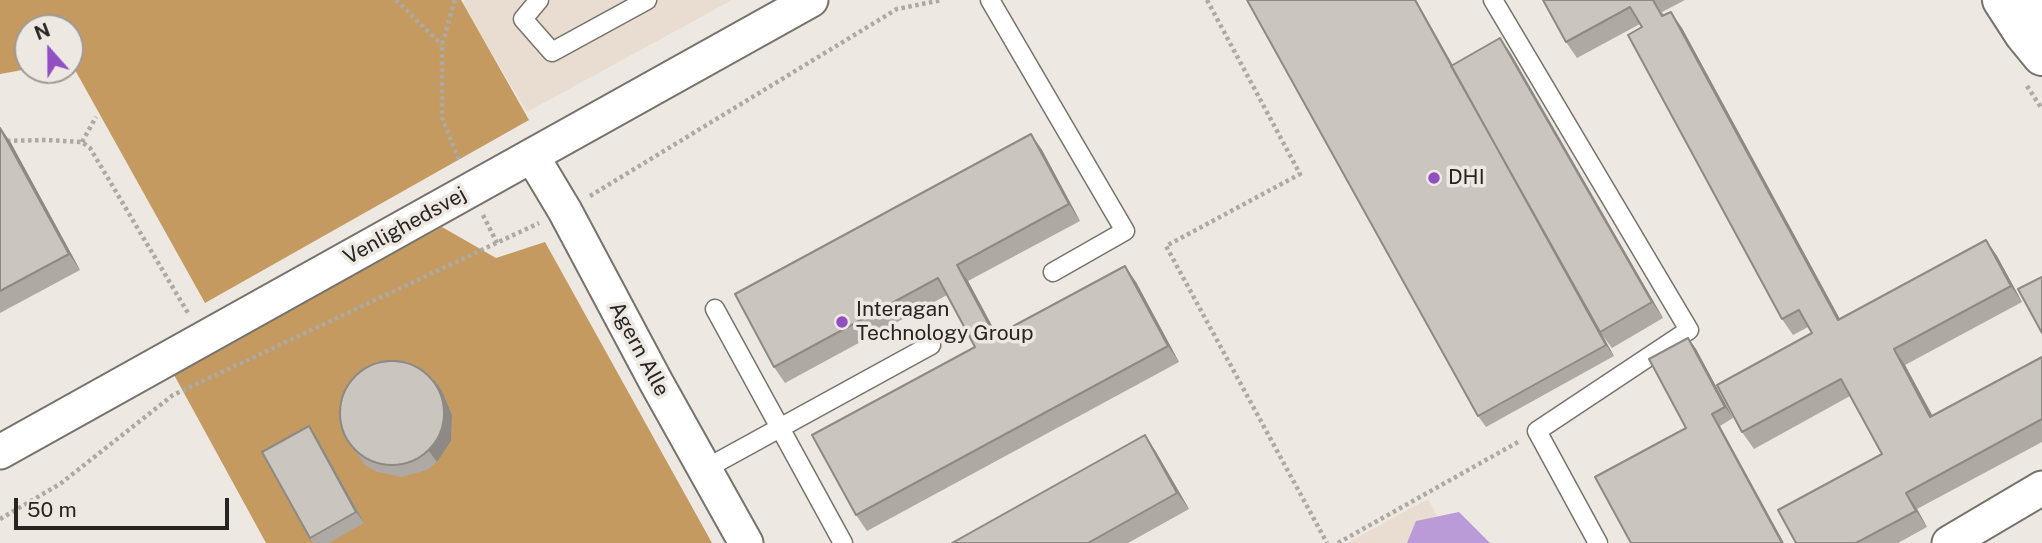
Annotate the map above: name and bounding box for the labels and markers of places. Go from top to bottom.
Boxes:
place label: DHI [1448,165,1485,191]
marker: DHI [1426,170,1442,186]
place label: Interagan Technology Group [856,297,1033,347]
marker: Interagan Technology Group [834,314,850,330]

